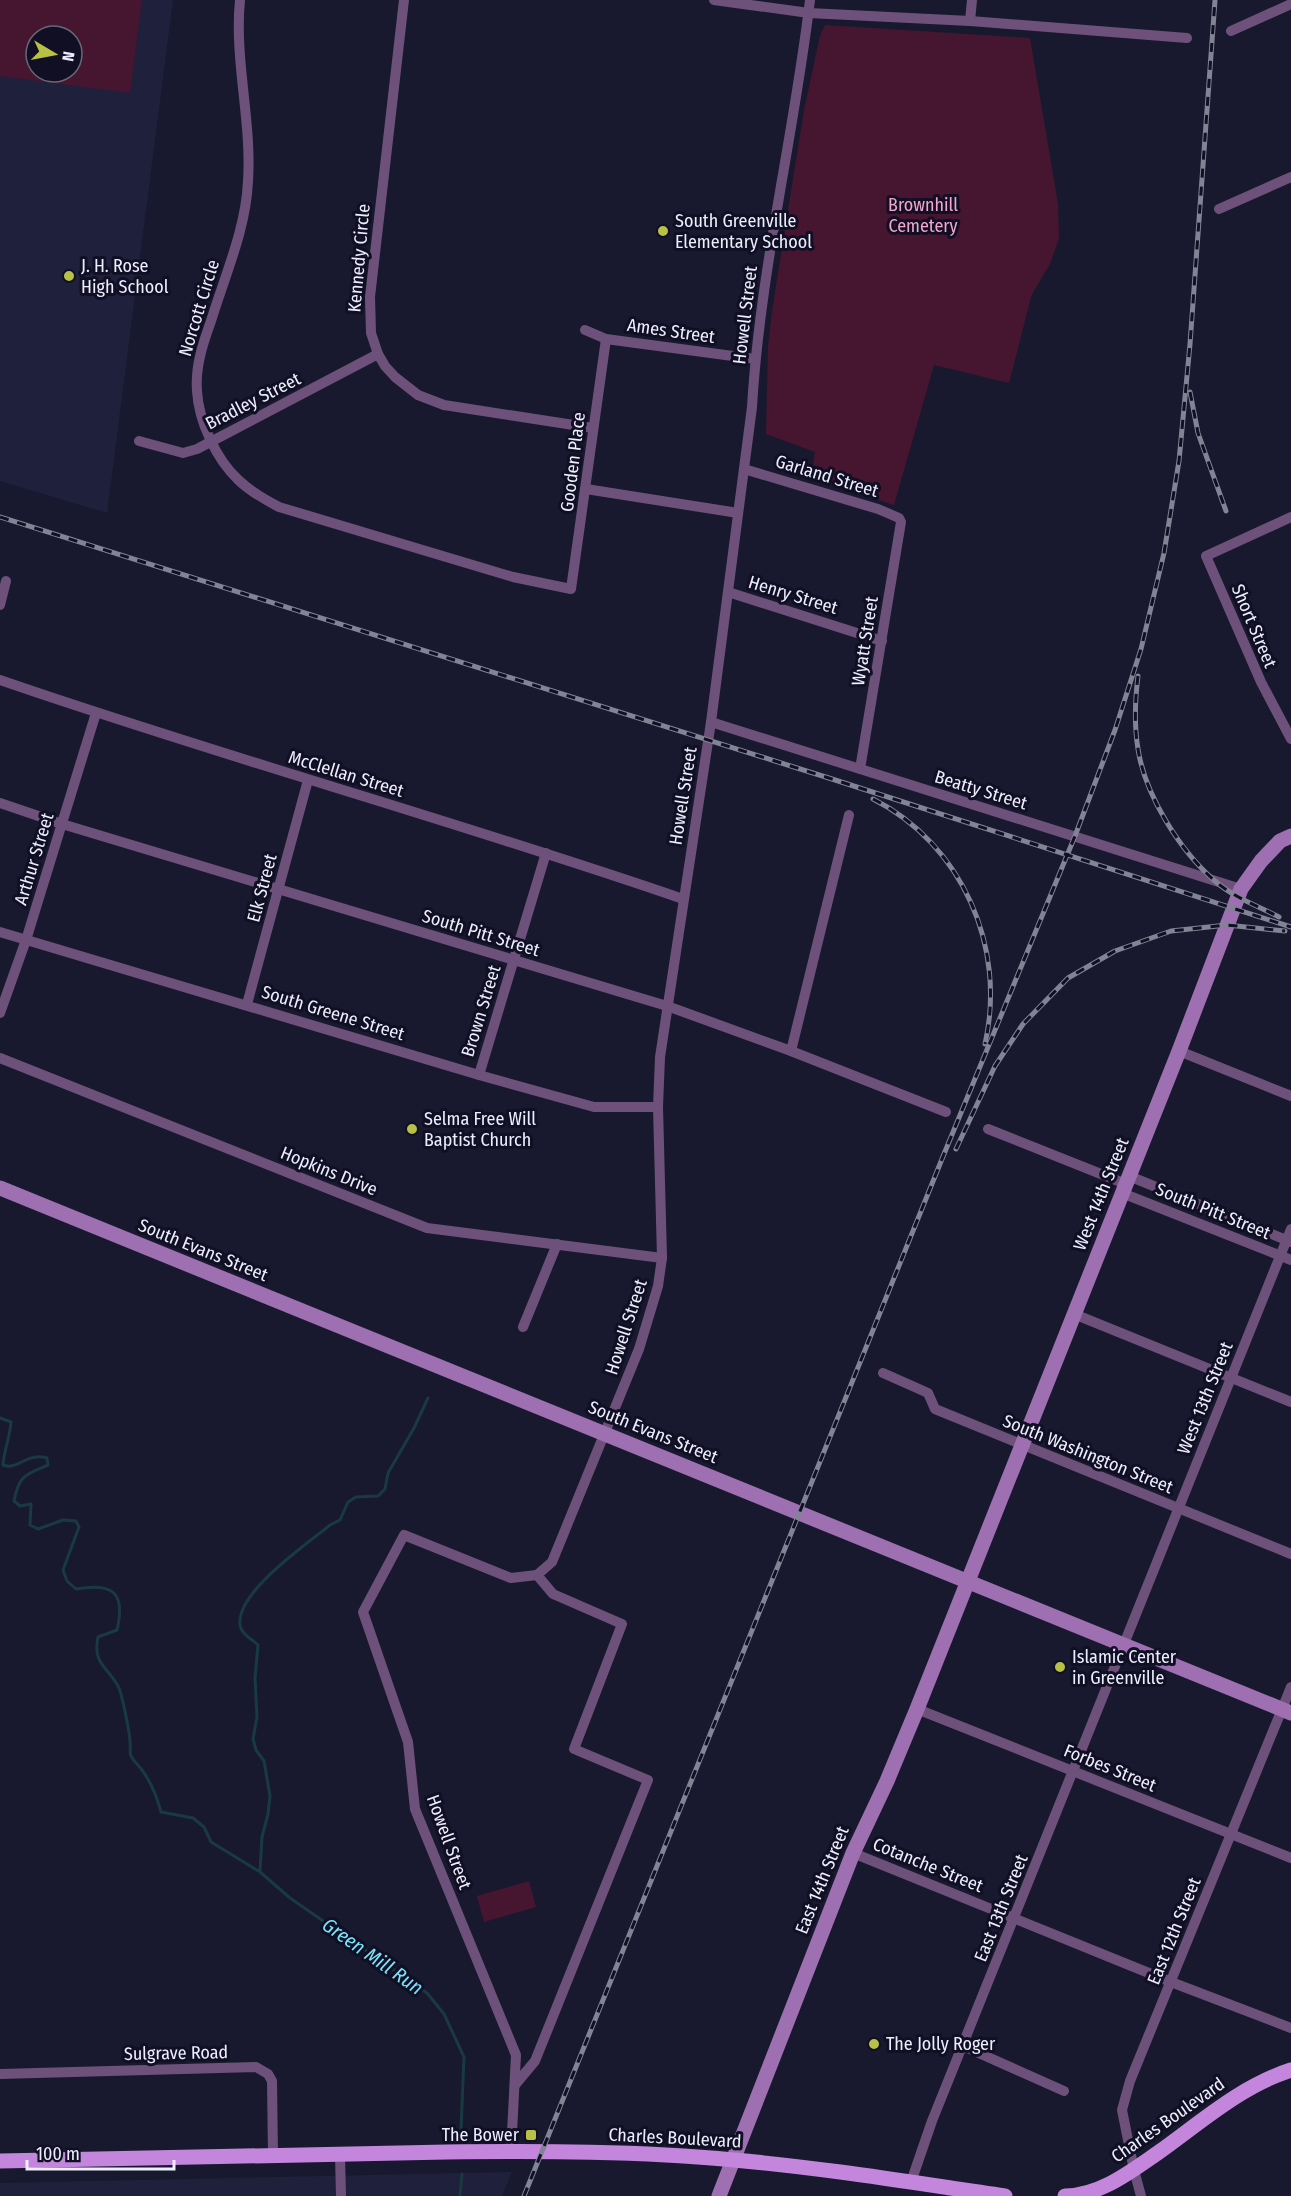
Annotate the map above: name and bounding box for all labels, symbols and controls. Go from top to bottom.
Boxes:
north arrow [24,24,84,84]
text: N [58,50,78,63]
park label: Brownhill Cemetery [888,194,958,237]
street label: Kennedy Circle [343,203,375,313]
place label: South Greenville Elementary School [675,210,812,253]
marker: South Greenville Elementary School [656,224,670,238]
place label: J. H. Rose High School [81,255,169,298]
street label: Norcott Circle [174,257,224,359]
street label: Howell Street [728,264,762,366]
marker: J. H. Rose High School [62,269,76,283]
street label: Ames Street [626,314,716,348]
street label: Bradley Street [202,368,304,434]
street label: Gooden Place [556,411,590,513]
street label: Garland Street [773,450,881,502]
street label: Henry Street [746,571,840,619]
street label: Short Street [1227,581,1281,671]
street label: Wyatt Street [847,595,883,687]
street label: Howell Street [664,745,702,847]
street label: McClellan Street [286,746,406,802]
street label: Beatty Street [932,765,1030,815]
street label: Arthur Street [10,810,58,908]
street label: Elk Street [242,851,282,925]
street label: South Pitt Street [420,905,542,961]
street label: Brown Street [457,962,505,1060]
street label: South Greene Street [259,981,407,1045]
place label: Selma Free Will Baptist Church [424,1108,536,1151]
marker: Selma Free Will Baptist Church [405,1122,419,1136]
street label: West 14th Street [1068,1134,1134,1254]
street label: Hopkins Drive [277,1142,381,1200]
street label: South Pitt Street [1152,1178,1274,1244]
street label: South Evans Street [135,1214,271,1286]
street label: Howell Street [600,1276,652,1378]
street label: West 13th Street [1173,1339,1238,1457]
street label: South Evans Street [585,1396,721,1468]
street label: South Washington Street [1000,1410,1176,1498]
place label: Islamic Center in Greenville [1072,1646,1177,1689]
marker: Islamic Center in Greenville [1053,1660,1067,1674]
street label: Forbes Street [1061,1740,1159,1797]
street label: Howell Street [422,1792,476,1892]
street label: East 14th Street [790,1823,854,1937]
street label: Cotanche Street [870,1833,986,1897]
street label: East 13th Street [969,1851,1033,1965]
street label: East 12th Street [1143,1874,1206,1988]
water label: Green Mill Run [318,1912,428,2000]
place label: The Jolly Roger [886,2033,996,2055]
marker: The Jolly Roger [867,2037,881,2051]
street label: Sulgrave Road [124,2041,228,2065]
street label: Charles Boulevard [1107,2073,1229,2167]
place label: The Bower [442,2124,520,2146]
street label: Charles Boulevard [608,2124,742,2152]
marker: The Bower [524,2128,538,2142]
scale bar [27,2133,174,2171]
text: 100 m [36,2143,80,2165]

